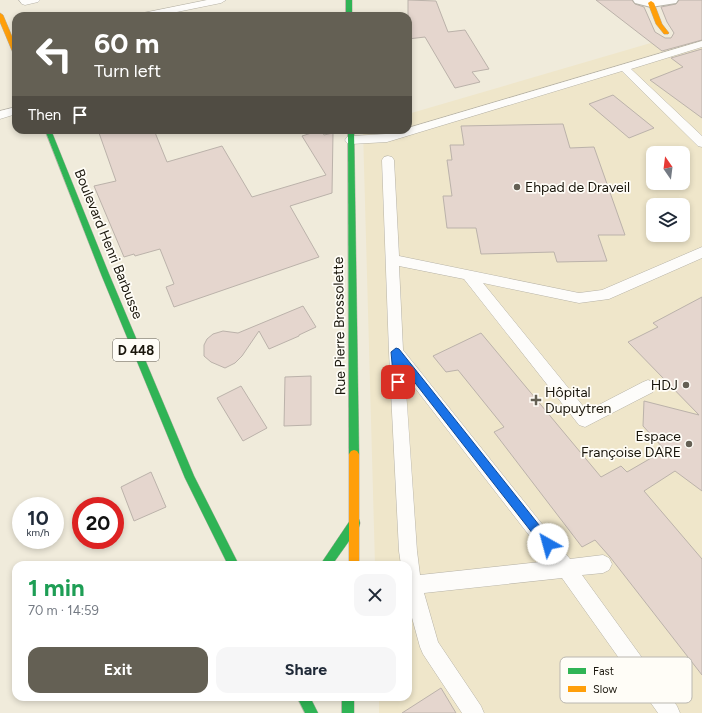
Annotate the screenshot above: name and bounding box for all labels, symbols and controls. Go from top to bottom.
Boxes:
text: 60 m [94,26,159,60]
icon: left [28,28,80,80]
text: Turn left [94,60,161,82]
icon: arrive [69,104,91,126]
text: Then [28,106,61,124]
north arrow [646,146,690,190]
map controls [646,146,690,242]
street label: Boulevard Henri Barbusse [71,167,147,322]
place label: Ehpad de Draveil [525,179,630,196]
marker: Ehpad de Draveil [512,182,522,192]
button: layers [646,198,690,242]
street label: Rue Pierre Brossolette [330,256,349,395]
road number: D 448 [113,339,159,361]
pin [381,365,415,399]
icon: arrive [387,371,409,393]
place label: HDJ [651,377,678,394]
marker: HDJ [681,380,691,390]
place label: Hôpital Dupuytren [545,384,612,417]
marker: Hôpital Dupuytren [530,394,542,406]
place label: Espace Françoise DARE [581,428,681,461]
marker: Espace Françoise DARE [684,439,694,449]
speed limit sign: 20 [72,497,124,549]
text: 10 [27,506,49,530]
position arrow [527,523,569,565]
text: km/h [27,526,49,539]
text: 1 min [28,573,85,602]
button: close [354,574,396,616]
text: 70 m · 14:59 [28,603,99,618]
button: Exit [28,647,208,693]
button: Share [216,647,396,693]
legend [560,657,692,703]
text: Fast [593,665,614,678]
text: Slow [593,683,617,696]

